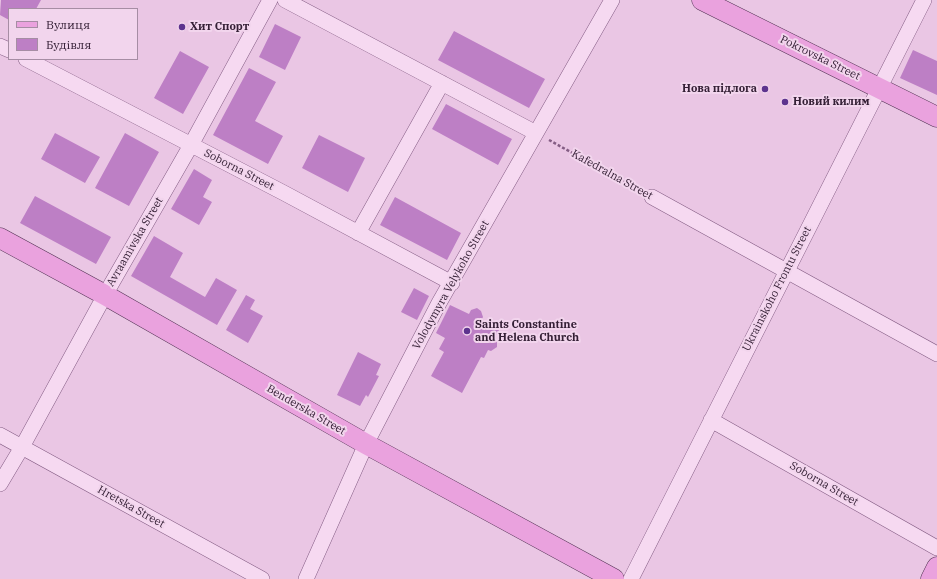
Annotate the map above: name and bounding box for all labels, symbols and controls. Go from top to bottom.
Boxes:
legend [8,8,138,60]
text: Вулиця [46,17,90,32]
place label: Хит Спорт [190,20,249,34]
marker: Хит Спорт [177,22,187,32]
street label: Pokrovska Street [778,33,862,83]
text: Будівля [46,37,91,52]
place label: Нова підлога [682,82,757,96]
marker: Нова підлога [760,84,770,94]
place label: Новий килим [793,95,870,109]
marker: Новий килим [780,97,790,107]
street label: Soborna Street [202,147,276,193]
street label: Kafedralna Street [569,147,655,203]
street label: Avraamivska Street [104,195,166,289]
street label: Volodymyra Velykoho Street [410,218,492,352]
street label: Ukrainskoho Frontu Street [740,224,814,354]
place label: Saints Constantine and Helena Church [475,318,579,344]
marker: Saints Constantine and Helena Church [462,326,472,336]
street label: Benderska Street [264,382,348,438]
street label: Soborna Street [787,459,861,509]
street label: Hretska Street [95,483,167,531]

